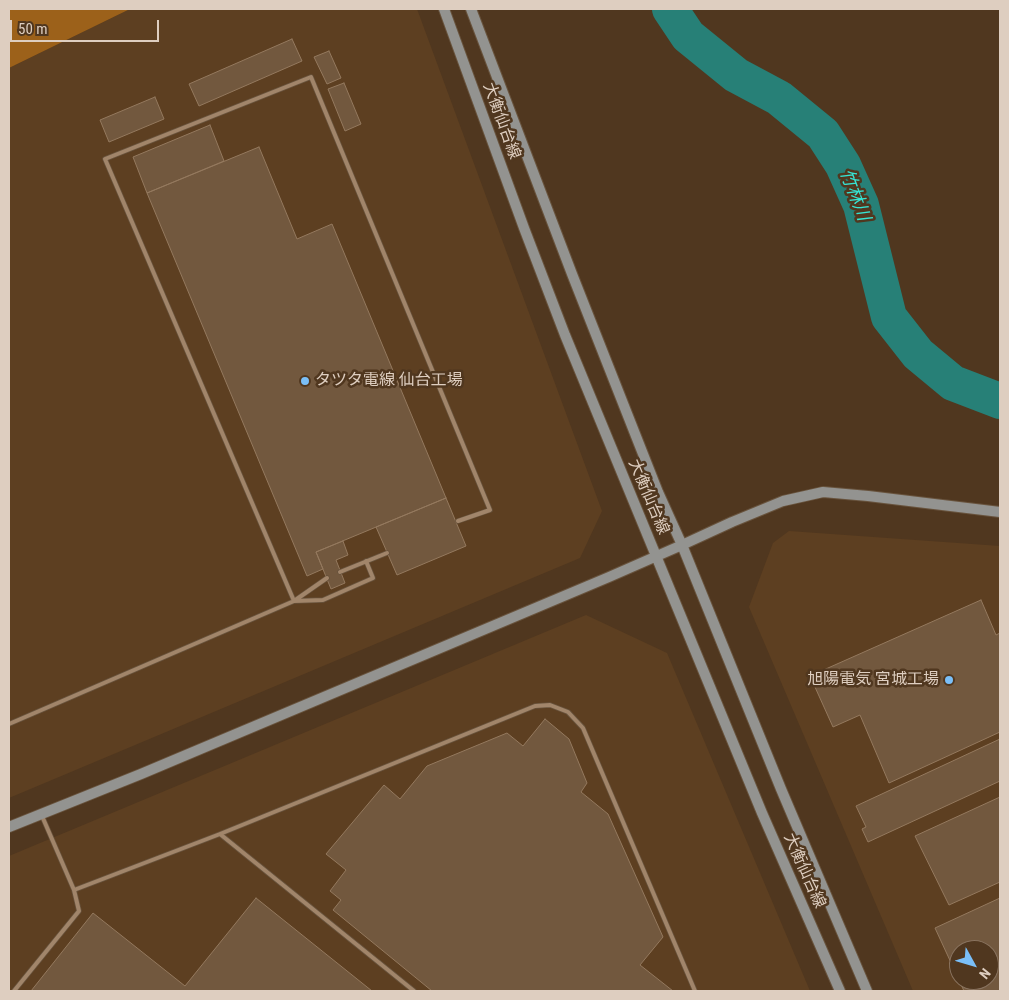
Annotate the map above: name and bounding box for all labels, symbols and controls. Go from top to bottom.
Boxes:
scale bar [12,10,161,42]
text: 50 m [18,20,48,38]
street label: 大衡仙台線 [478,80,524,162]
water label: 竹林川 [834,166,874,224]
place label: タツタ電線 仙台工場 [315,371,463,391]
marker: タツタ電線 仙台工場 [299,375,311,387]
street label: 大衡仙台線 [624,456,672,538]
place label: 旭陽電気 宮城工場 [807,670,939,690]
marker: 旭陽電気 宮城工場 [943,674,955,686]
street label: 大衡仙台線 [779,831,829,911]
north arrow [949,940,999,990]
text: N [976,965,994,982]

